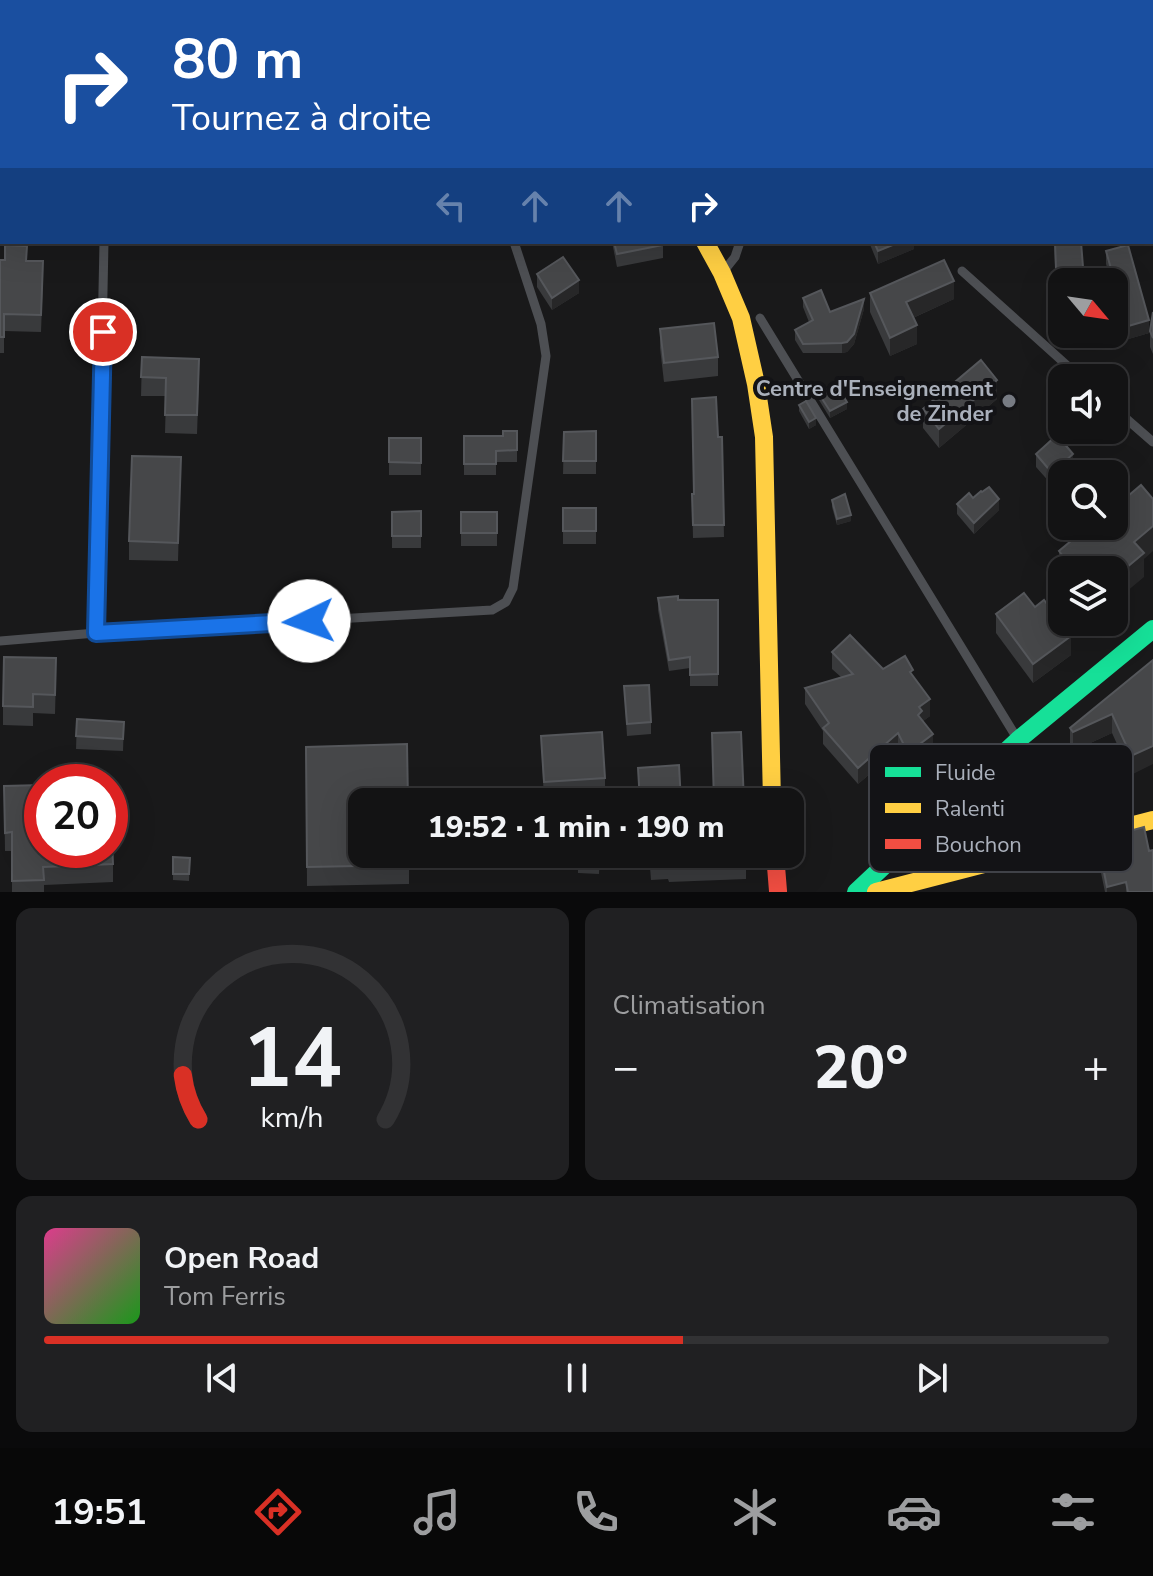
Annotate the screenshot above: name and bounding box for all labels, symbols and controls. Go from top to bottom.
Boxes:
text: 80 m [172,21,303,98]
icon: right [40,32,144,136]
text: Tournez à droite [172,94,431,143]
icon: left [429,184,473,228]
icon: ahead [513,184,557,228]
icon: ahead [597,184,641,228]
icon: right [681,184,725,228]
north arrow [1048,268,1128,348]
map controls [1048,268,1128,636]
pin [69,298,137,366]
icon: arrive [81,310,125,354]
button: sound [1048,364,1128,444]
place label: Centre d'Enseignement de Zinder [756,374,994,429]
marker: Centre d'Enseignement de Zinder [1000,392,1018,410]
button: search [1048,460,1128,540]
button: layers [1048,556,1128,636]
position arrow [267,579,351,663]
legend [869,744,1133,872]
text: Fluide [935,758,996,788]
speed limit sign: 20 [24,764,128,868]
text: Ralenti [935,794,1005,824]
text: 19:52 · 1 min · 190 m [428,807,724,848]
text: Bouchon [935,830,1022,860]
text: Climatisation [613,988,766,1023]
text: 14 [242,1002,342,1115]
text: 20° [813,1027,908,1109]
text: − [613,1038,639,1098]
text: + [1083,1038,1109,1098]
text: km/h [261,1098,324,1137]
text: Open Road [164,1238,319,1279]
text: Tom Ferris [164,1279,286,1314]
icon: previous [200,1356,244,1400]
icon: pause [555,1356,599,1400]
icon: next [910,1356,954,1400]
icon: directions [250,1484,306,1540]
icon: music [409,1484,465,1540]
icon: phone [568,1484,624,1540]
icon: climate [727,1484,783,1540]
icon: car [886,1484,942,1540]
icon: filters [1045,1484,1101,1540]
text: 19:51 [52,1488,147,1537]

